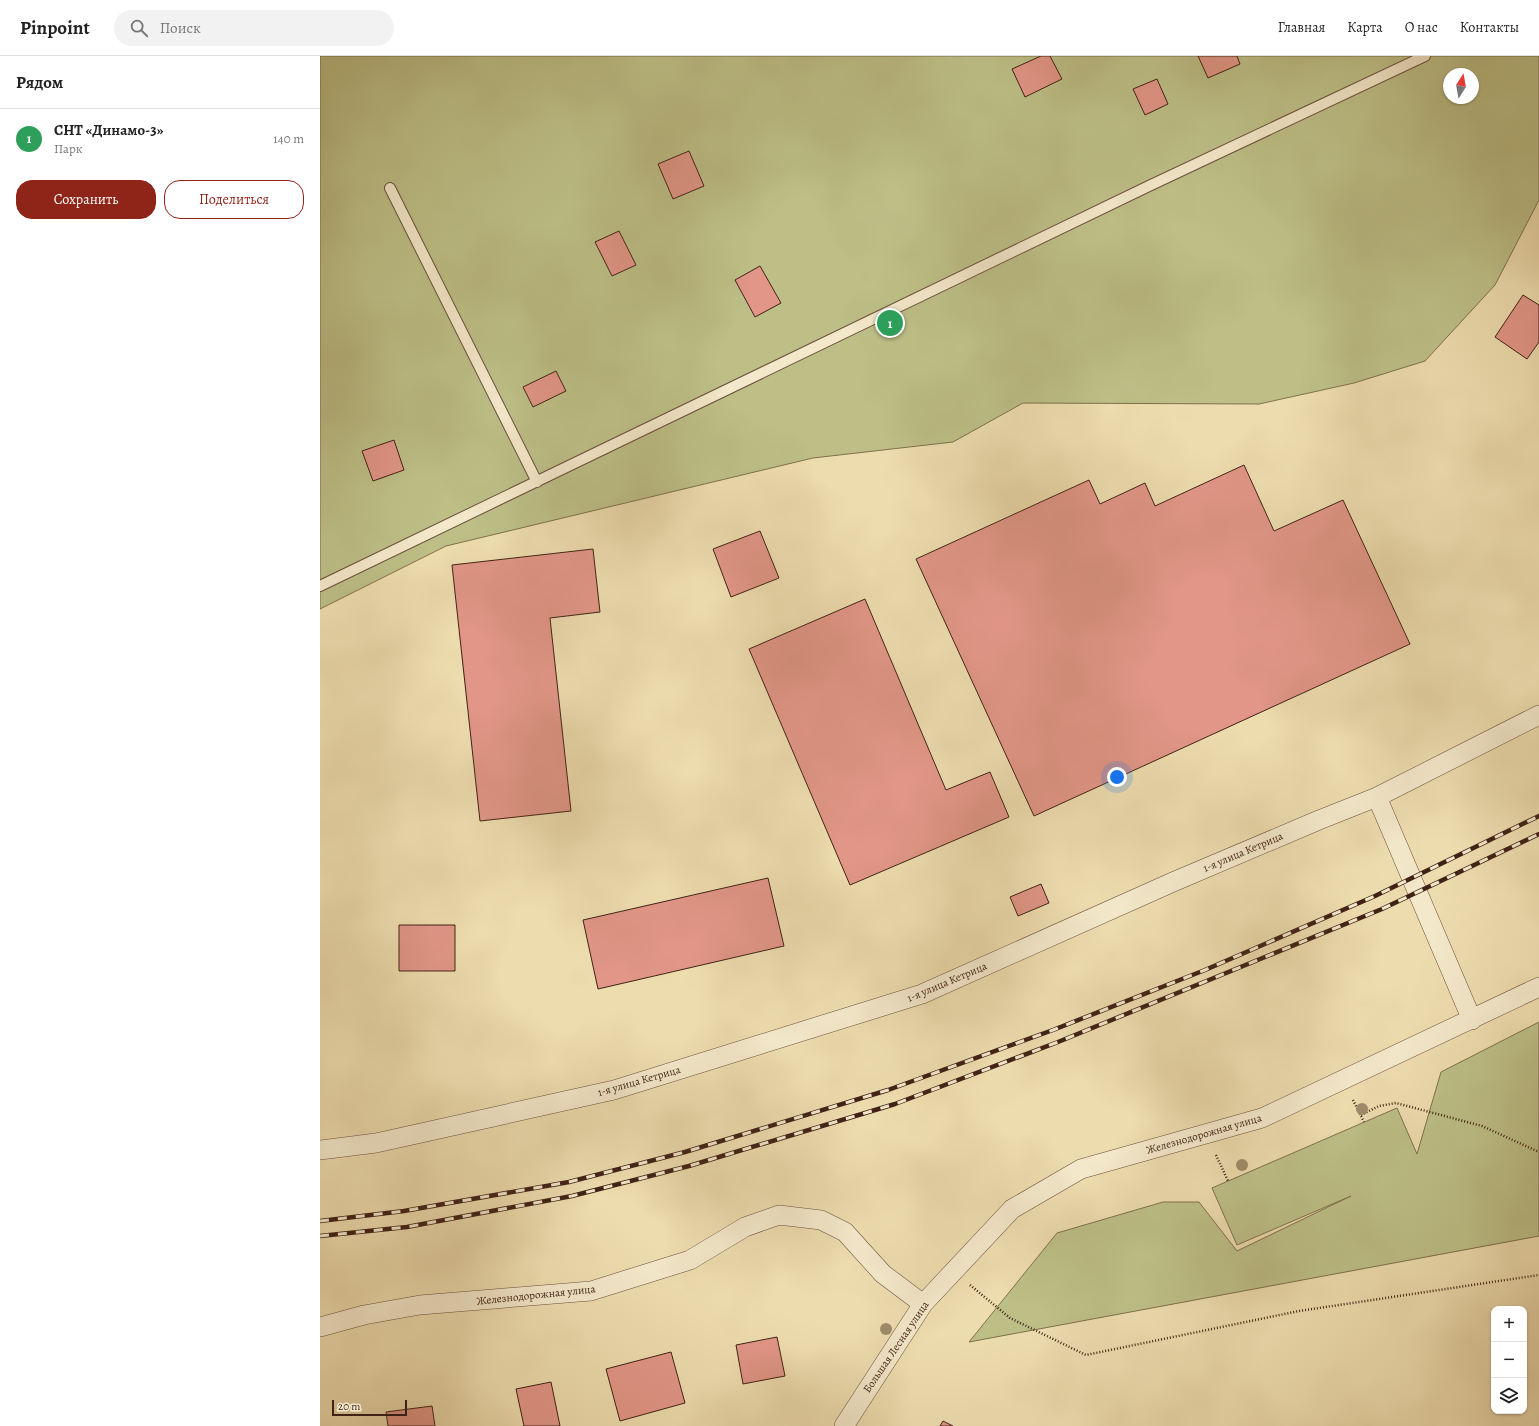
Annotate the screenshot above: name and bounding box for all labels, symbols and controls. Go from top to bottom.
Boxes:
search box [114,10,394,46]
text: Pinpoint [20,15,90,41]
icon: search [128,17,150,39]
text: Поиск [160,18,201,38]
text: Главная [1278,18,1325,37]
text: Карта [1347,18,1383,37]
text: О нас [1405,18,1438,37]
text: Контакты [1460,18,1519,37]
north arrow [1443,68,1479,104]
text: Рядом [16,71,63,94]
text: СНТ «Динамо-3» [54,120,163,140]
text: 1 [27,130,31,147]
text: 140 m [273,130,304,147]
text: Парк [54,140,83,157]
button: Сохранить [16,180,156,219]
button: Поделиться [164,180,304,219]
pin: 1 [877,308,903,338]
your location [1107,767,1127,787]
street label: 1-я улица Кетрица [1201,828,1286,876]
street label: 1-я улица Кетрица [905,958,990,1006]
street label: 1-я улица Кетрица [596,1062,683,1100]
street label: Железнодорожная улица [1145,1110,1264,1158]
street label: Железнодорожная улица [476,1281,597,1309]
street label: Большая Лесная улица [860,1297,933,1396]
map controls [1491,1306,1527,1414]
button: + [1491,1306,1527,1342]
button: − [1491,1342,1527,1378]
button: layers [1491,1378,1527,1414]
scale bar [332,1398,407,1417]
text: 20 m [338,1399,360,1414]

